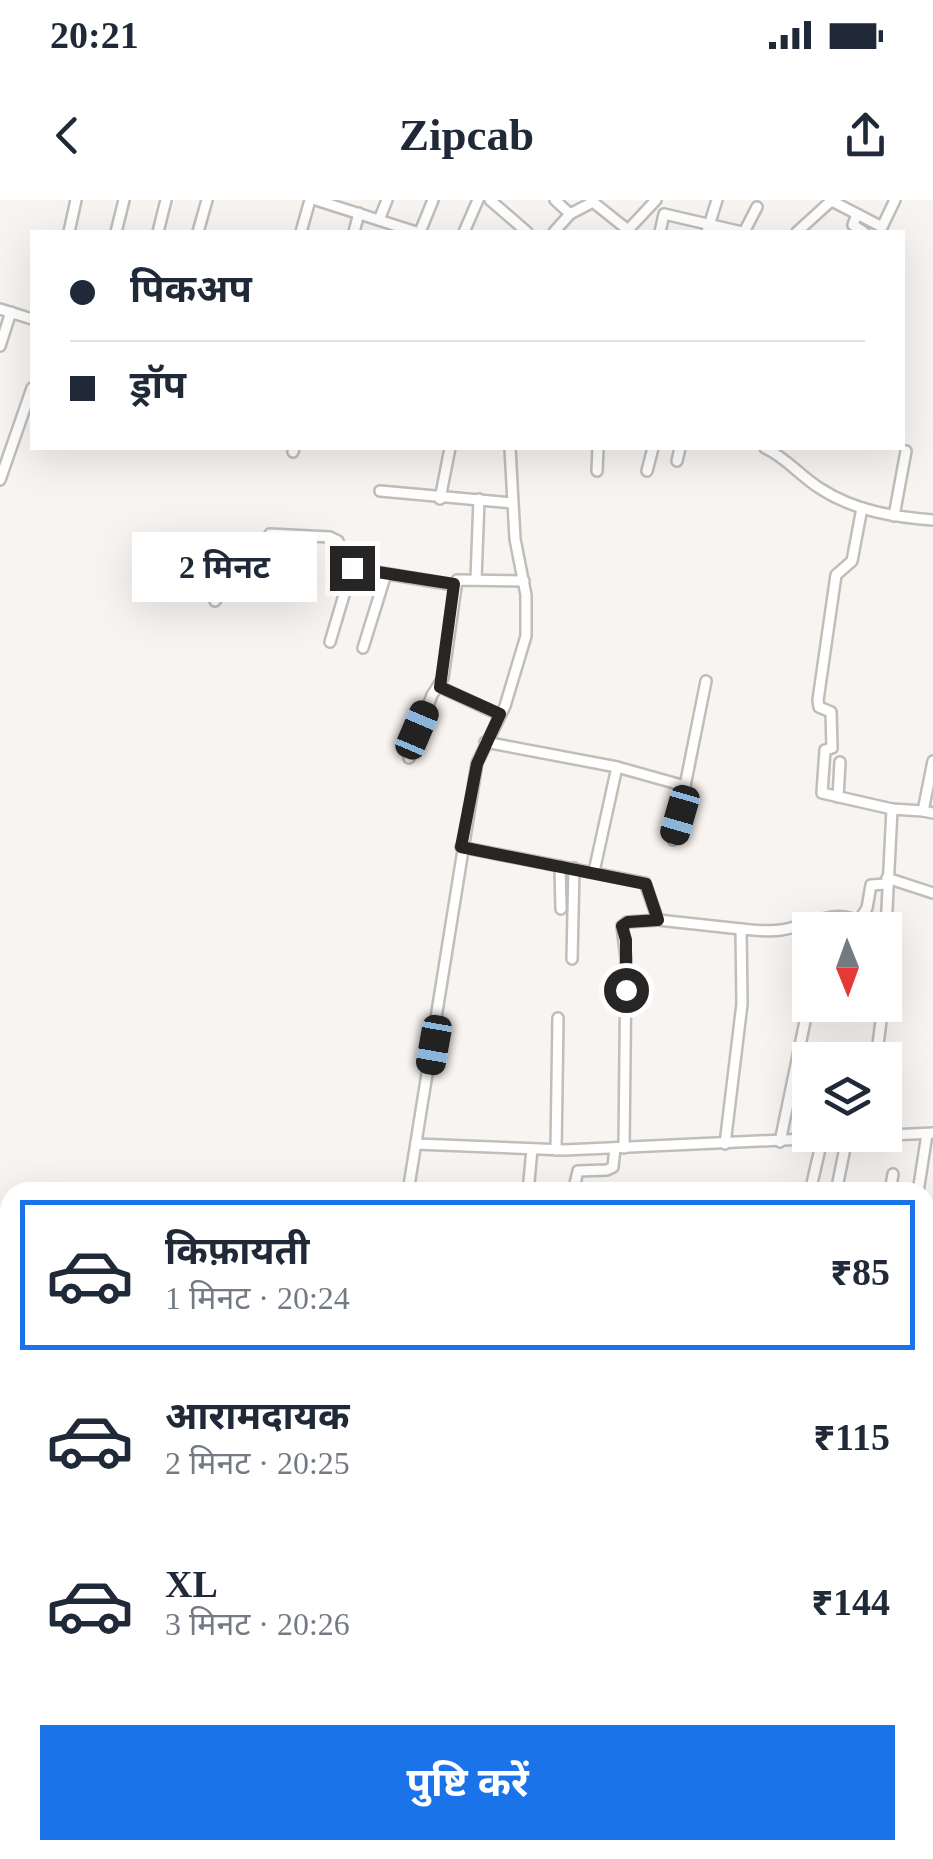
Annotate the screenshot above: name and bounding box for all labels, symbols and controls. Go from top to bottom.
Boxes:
text: 20:21 [50,14,139,56]
icon: back [40,108,95,163]
icon: share [838,108,893,163]
text: Zipcab [399,110,534,160]
text: पिकअप [130,268,252,310]
text: ड्रॉप [130,364,186,406]
callout: 2 मिनट [132,533,317,603]
route end [330,546,375,591]
text: 2 मिनट [179,549,270,585]
car [391,697,443,763]
car [657,782,703,848]
north arrow [792,912,902,1022]
map controls [792,912,902,1152]
route start [604,968,649,1013]
car [414,1013,454,1077]
button: layers [792,1042,902,1152]
icon: car [45,1230,135,1320]
text: किफ़ायती [165,1230,309,1272]
text: ₹85 [830,1251,890,1293]
text: 1 मिनट · 20:24 [165,1280,350,1316]
icon: car [45,1395,135,1485]
text: आरामदायक [165,1395,349,1437]
text: ₹115 [813,1416,890,1458]
text: 2 मिनट · 20:25 [165,1445,350,1481]
icon: car [45,1560,135,1650]
text: XL [165,1563,218,1605]
text: ₹144 [811,1581,890,1623]
text: 3 मिनट · 20:26 [165,1606,350,1642]
button: पुष्टि करें [40,1725,895,1840]

